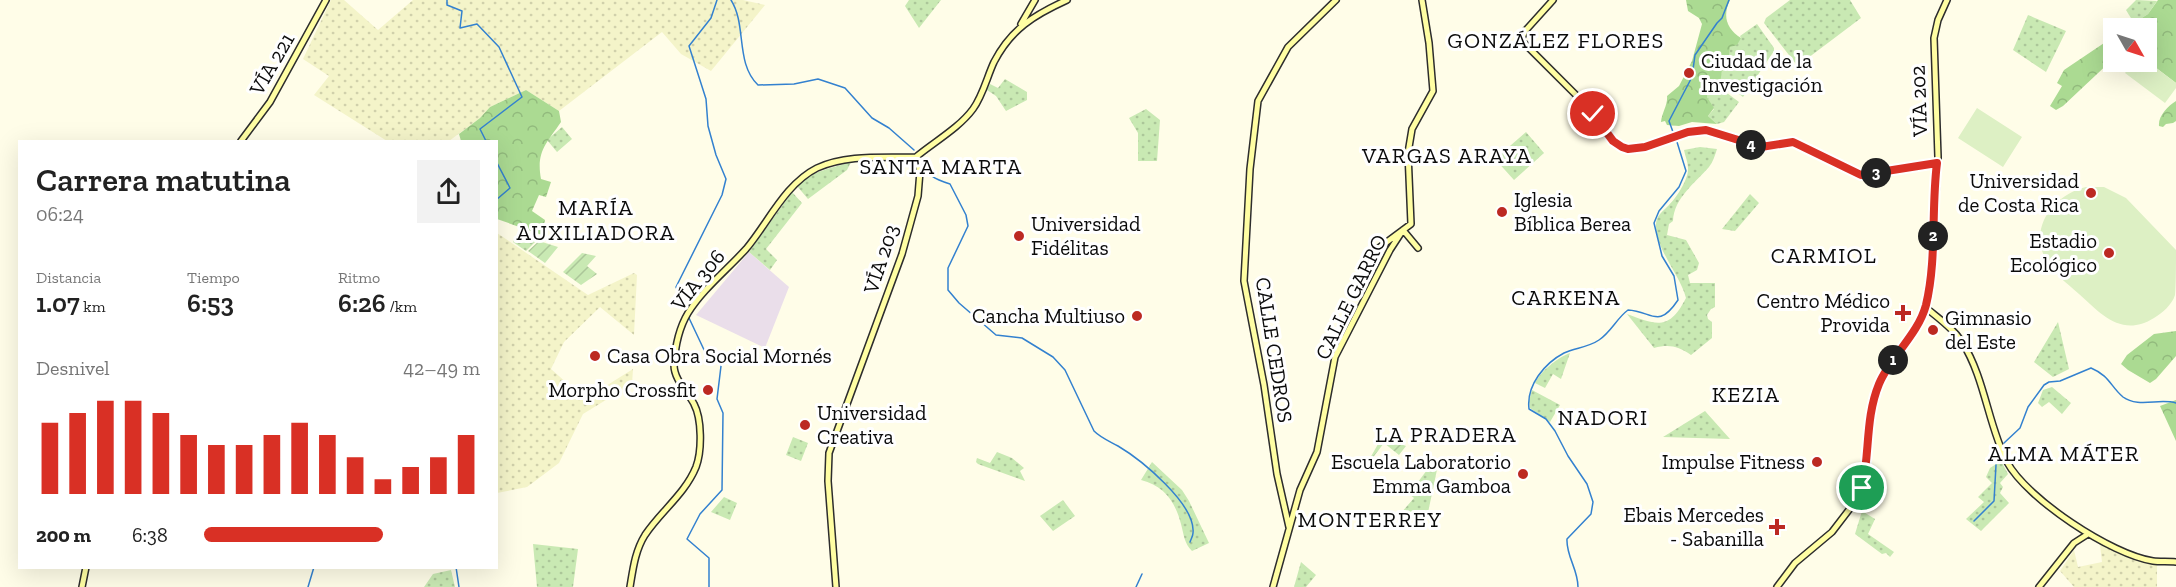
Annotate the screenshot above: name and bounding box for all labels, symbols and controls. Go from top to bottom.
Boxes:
north arrow [2103,18,2157,72]
map controls [2103,18,2157,72]
district label: GONZÁLEZ FLORES [1447,27,1665,54]
street label: VÍA 221 [243,28,299,100]
place label: Ciudad de la Investigación [1701,48,1822,97]
street label: VÍA 202 [1905,65,1932,138]
marker: Ciudad de la Investigación [1682,66,1696,80]
pin [1567,88,1618,139]
icon: check [1576,97,1609,130]
pin: 4 [1736,130,1766,160]
text: 4 [1746,135,1756,154]
district label: VARGAS ARAYA [1361,142,1532,169]
district label: SANTA MARTA [860,153,1023,180]
pin: 3 [1861,158,1891,188]
text: Carrera matutina [36,160,291,199]
button: share [417,160,480,223]
text: 3 [1872,163,1880,182]
place label: Universidad de Costa Rica [1958,168,2079,217]
marker: Universidad de Costa Rica [2084,186,2098,200]
place label: Iglesia Bíblica Berea [1514,187,1631,236]
district label: MARÍA AUXILIADORA [517,194,676,246]
text: 06:24 [36,202,84,226]
marker: Iglesia Bíblica Berea [1495,205,1509,219]
place label: Universidad Fidélitas [1031,211,1141,260]
street label: VÍA 203 [857,221,903,298]
pin: 2 [1918,221,1948,251]
text: 2 [1929,226,1937,245]
place label: Estadio Ecológico [2010,228,2097,277]
marker: Universidad Fidélitas [1012,229,1026,243]
street label: CALLE GARRO [1309,230,1392,363]
district label: CARMIOL [1771,242,1877,269]
street label: VÍA 306 [665,244,730,316]
marker: Estadio Ecológico [2102,246,2116,260]
text: Distancia [36,268,101,287]
text: Tiempo [187,268,240,287]
text: Ritmo [338,268,380,287]
street label: CALLE CEDROS [1251,275,1298,424]
district label: CARKENA [1511,284,1621,311]
text: 1.07 [36,287,80,319]
text: 6:53 [187,287,234,319]
text: 6:26 [338,287,386,319]
place label: Centro Médico Provida [1757,288,1890,337]
text: km [80,297,105,316]
text: /km [386,297,417,316]
place label: Cancha Multiuso [972,303,1125,328]
marker: Centro Médico Provida [1894,304,1912,322]
place label: Gimnasio del Este [1945,305,2032,354]
marker: Cancha Multiuso [1130,309,1144,323]
marker: Gimnasio del Este [1926,323,1940,337]
place label: Casa Obra Social Mornés [607,343,832,368]
pin: 1 [1878,345,1908,375]
marker: Casa Obra Social Mornés [588,349,602,363]
text: 1 [1890,350,1896,369]
text: Desnivel [36,356,110,380]
text: 42–49 m [403,356,480,380]
place label: Morpho Crossfit [548,377,696,402]
district label: KEZIA [1712,381,1780,408]
marker: Morpho Crossfit [701,383,715,397]
place label: Universidad Creativa [817,400,927,449]
district label: NADORI [1558,404,1648,431]
marker: Universidad Creativa [798,418,812,432]
district label: LA PRADERA [1375,421,1517,448]
district label: ALMA MÁTER [1988,440,2140,467]
place label: Escuela Laboratorio Emma Gamboa [1331,449,1511,498]
place label: Impulse Fitness [1662,449,1805,474]
marker: Impulse Fitness [1810,455,1824,469]
pin [1836,462,1887,513]
marker: Escuela Laboratorio Emma Gamboa [1516,467,1530,481]
icon: arrive [1845,471,1878,504]
place label: Ebais Mercedes - Sabanilla [1624,502,1764,551]
district label: MONTERREY [1298,506,1442,533]
marker: Ebais Mercedes - Sabanilla [1768,518,1786,536]
text: 200 m [36,523,91,547]
text: 6:38 [132,523,168,547]

